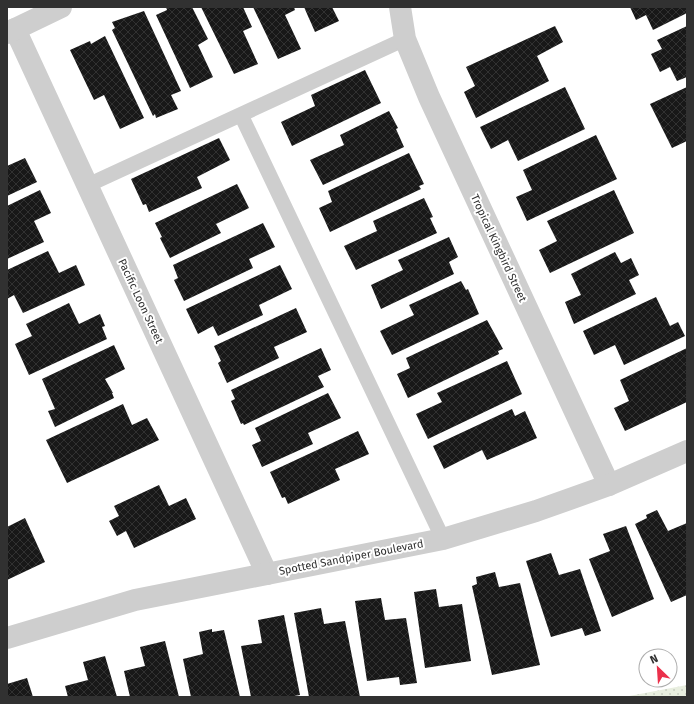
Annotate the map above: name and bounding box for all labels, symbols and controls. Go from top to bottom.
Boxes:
street label: Tropical Kingbird Street [468,192,529,304]
street label: Pacific Loon Street [115,257,166,346]
street label: Spotted Sandpiper Boulevard [278,537,424,578]
north arrow [638,648,678,688]
text: N [648,652,660,667]

